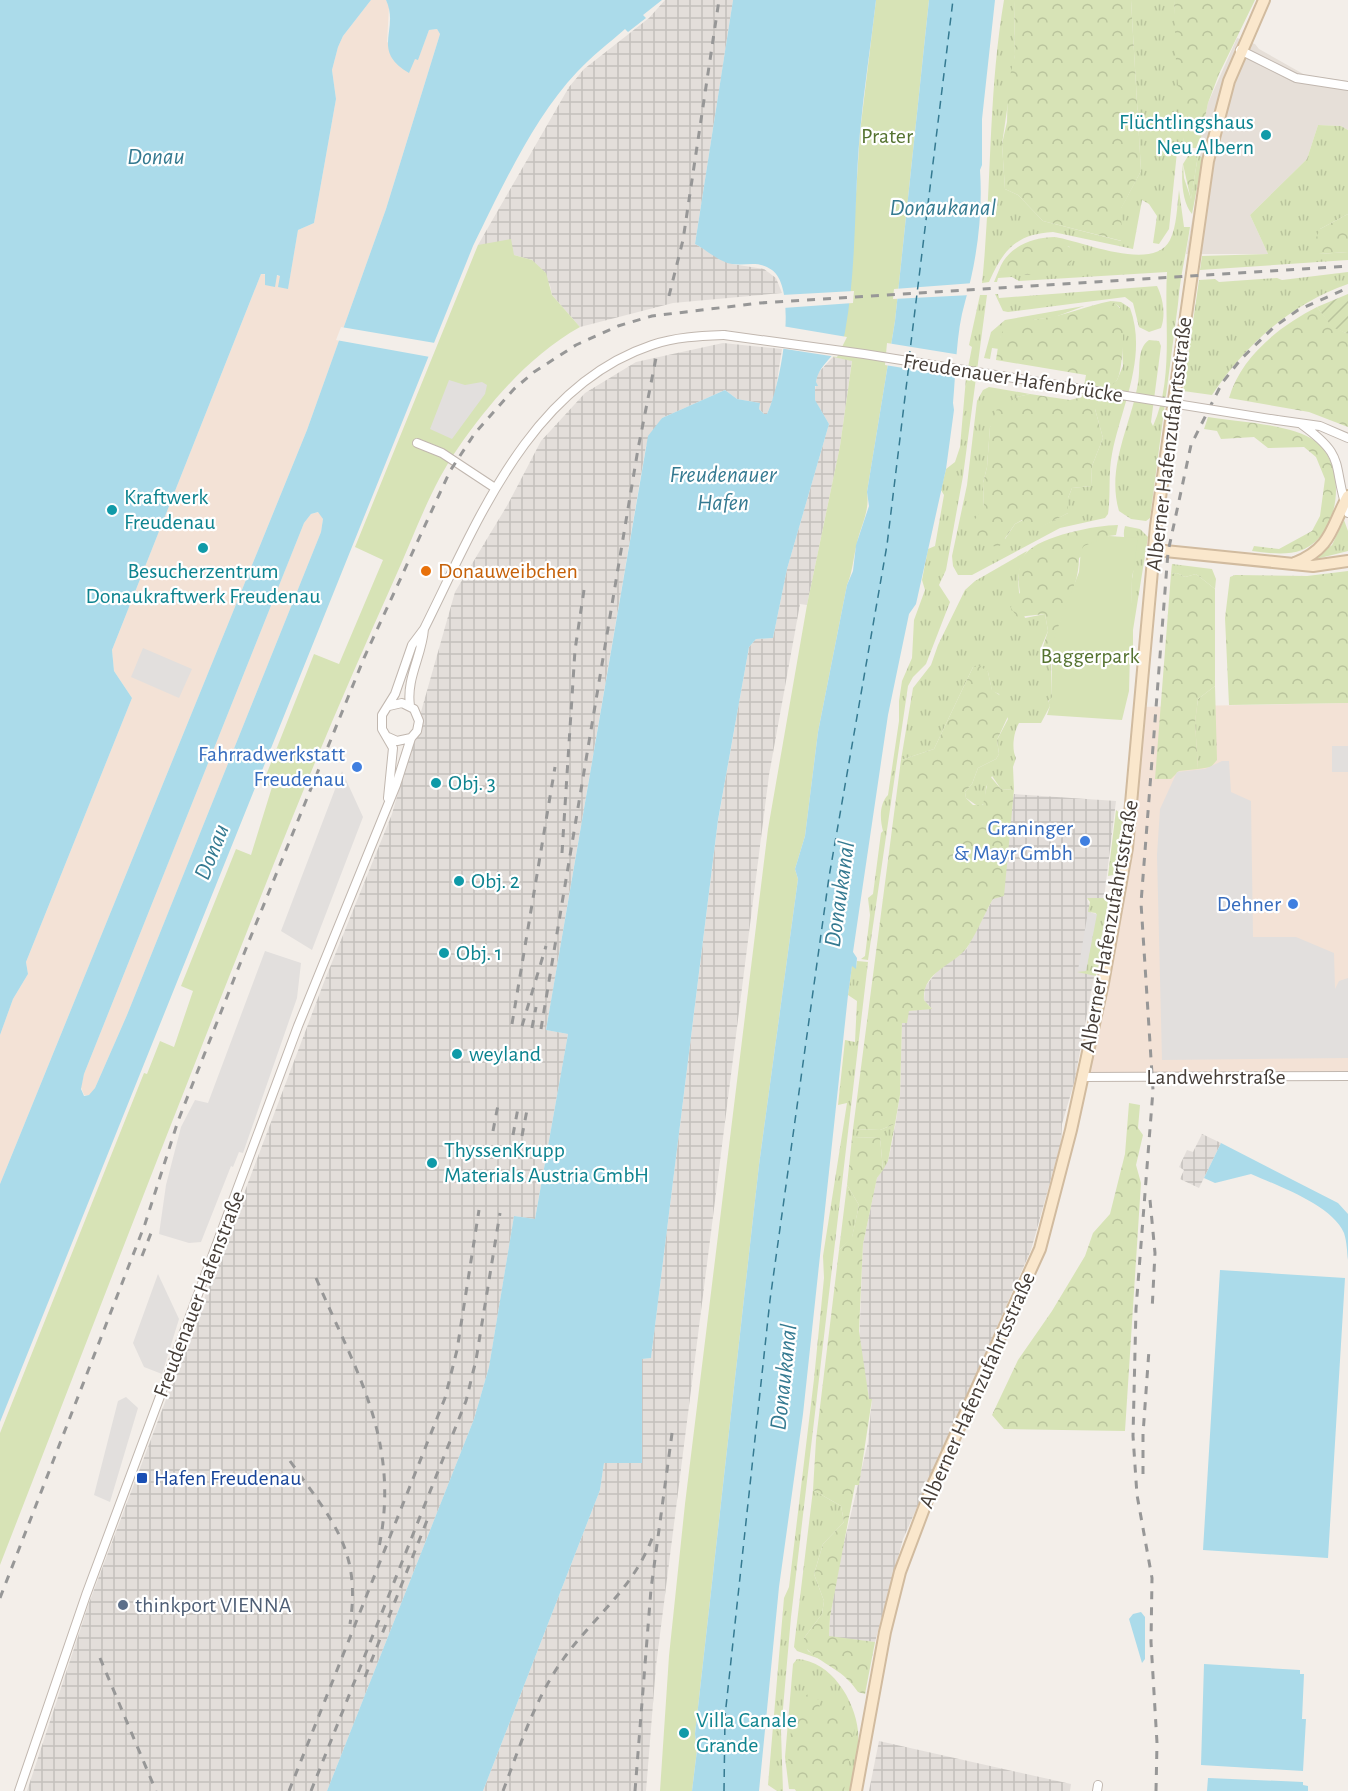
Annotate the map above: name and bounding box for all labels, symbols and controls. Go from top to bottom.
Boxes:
place label: Flüchtlingshaus Neu Albern [1119,111,1254,158]
park label: Prater [861,125,913,147]
marker: Flüchtlingshaus Neu Albern [1259,128,1273,142]
water label: Donau [127,145,185,169]
water label: Donaukanal [890,196,997,220]
street label: Alberner Hafenzufahrtsstraße [1142,316,1196,572]
street label: Freudenauer Hafenbrücke [901,350,1125,406]
water label: Freudenauer Hafen [669,463,778,515]
place label: Kraftwerk Freudenau [124,486,215,533]
marker: Kraftwerk Freudenau [105,503,119,517]
marker: Besucherzentrum Donaukraftwerk Freudenau [196,541,210,555]
place label: Besucherzentrum Donaukraftwerk Freudenau [85,560,321,607]
place label: Donauweibchen [438,560,578,582]
marker: Donauweibchen [419,564,433,578]
park label: Baggerpark [1041,645,1139,667]
place label: Fahrradwerkstatt Freudenau [198,743,345,790]
marker: Fahrradwerkstatt Freudenau [350,760,364,774]
place label: Obj. 3 [448,772,496,794]
marker: Obj. 3 [429,776,443,790]
street label: Alberner Hafenzufahrtsstraße [1076,798,1142,1054]
place label: Graninger & Mayr Gmbh [954,817,1073,864]
water label: Donau [190,821,234,883]
marker: Graninger & Mayr Gmbh [1078,834,1092,848]
water label: Donaukanal [821,839,859,949]
place label: Obj. 2 [471,870,520,892]
marker: Obj. 2 [452,874,466,888]
place label: Dehner [1217,893,1281,915]
marker: Dehner [1286,897,1300,911]
place label: Obj. 1 [456,942,502,964]
marker: Obj. 1 [437,946,451,960]
place label: weyland [469,1043,541,1065]
marker: weyland [450,1047,464,1061]
street label: Landwehrstraße [1146,1066,1286,1088]
place label: ThyssenKrupp Materials Austria GmbH [444,1139,649,1186]
marker: ThyssenKrupp Materials Austria GmbH [425,1156,439,1170]
street label: Freudenauer Hafenstraße [149,1188,249,1400]
street label: Alberner Hafenzufahrtsstraße [915,1269,1039,1511]
water label: Donaukanal [766,1323,802,1431]
place label: Hafen Freudenau [154,1467,301,1489]
marker: Hafen Freudenau [135,1471,149,1485]
place label: thinkport VIENNA [135,1594,292,1616]
marker: thinkport VIENNA [116,1598,130,1612]
place label: Villa Canale Grande [696,1709,797,1756]
marker: Villa Canale Grande [677,1726,691,1740]

